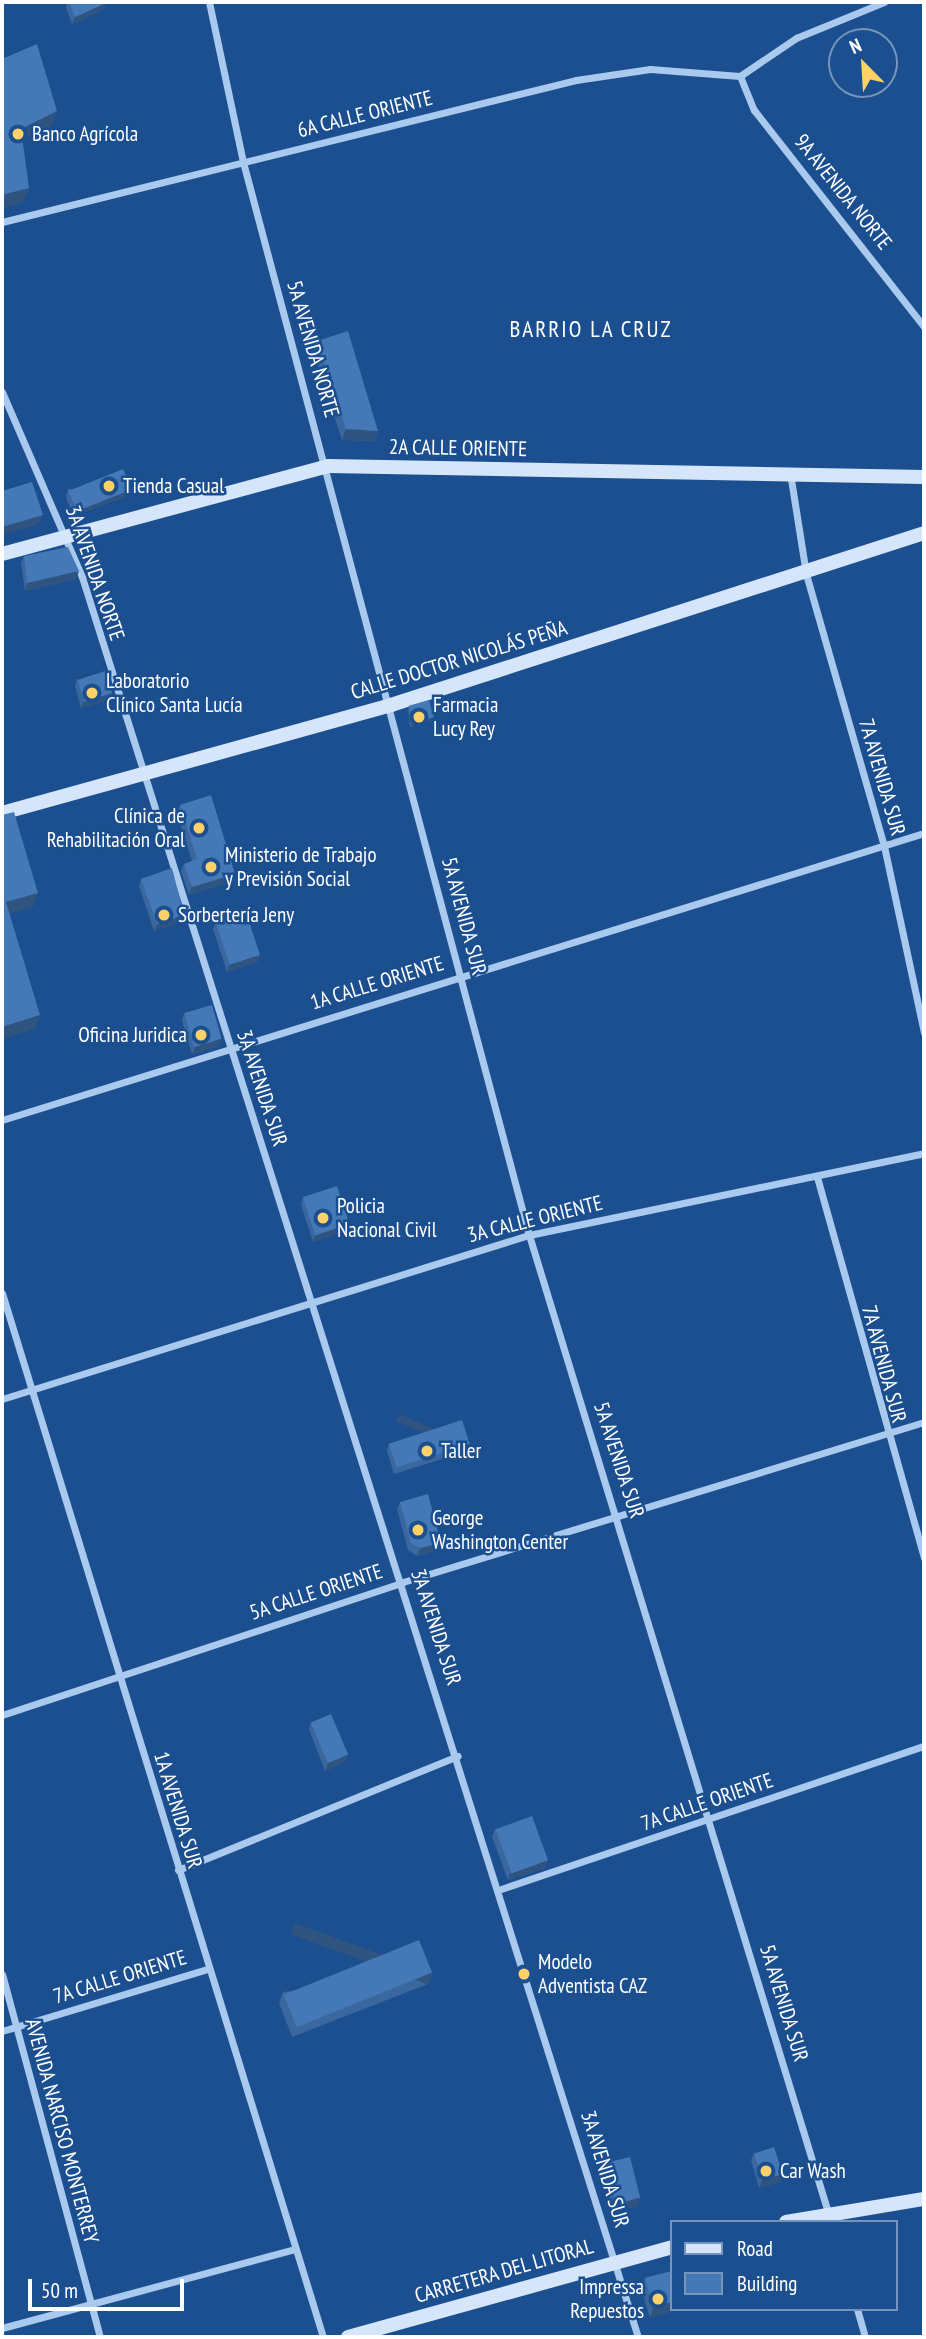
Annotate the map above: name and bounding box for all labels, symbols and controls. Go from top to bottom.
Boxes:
north arrow [828,28,898,98]
text: N [846,33,865,59]
street label: 6A CALLE ORIENTE [295,85,435,143]
place label: Banco Agrícola [32,121,139,147]
marker: Banco Agrícola [10,126,26,142]
street label: 9A AVENIDA NORTE [788,128,898,256]
street label: 5A AVENIDA NORTE [281,277,345,421]
district label: BARRIO LA CRUZ [511,315,671,343]
street label: 2A CALLE ORIENTE [388,434,528,462]
place label: Tienda Casual [123,473,224,499]
marker: Tienda Casual [101,478,117,494]
street label: 3A AVENIDA NORTE [60,501,130,645]
street label: CALLE DOCTOR NICOLÁS PEÑA [348,615,570,705]
place label: Laboratorio Clínico Santa Lucía [106,668,243,718]
marker: Laboratorio Clínico Santa Lucía [84,685,100,701]
place label: Farmacia Lucy Rey [433,692,498,742]
marker: Farmacia Lucy Rey [411,709,427,725]
street label: 7A AVENIDA SUR [853,715,911,839]
place label: Clínica de Rehabilitación Oral [47,803,185,853]
marker: Clínica de Rehabilitación Oral [191,820,207,836]
place label: Ministerio de Trabajo y Previsión Social [225,842,377,892]
street label: 5A AVENIDA SUR [436,853,492,979]
marker: Ministerio de Trabajo y Previsión Social [203,859,219,875]
place label: Sorbertería Jeny [178,902,294,928]
marker: Sorbertería Jeny [156,907,172,923]
street label: 1A CALLE ORIENTE [307,951,447,1015]
place label: Oficina Juridica [78,1022,187,1048]
street label: 3A AVENIDA SUR [231,1026,293,1150]
marker: Oficina Juridica [193,1027,209,1043]
street label: 3A CALLE ORIENTE [465,1190,605,1248]
place label: Policia Nacional Civil [337,1193,437,1243]
marker: Policia Nacional Civil [315,1210,331,1226]
street label: 7A AVENIDA SUR [856,1302,912,1426]
street label: 5A AVENIDA SUR [588,1398,650,1522]
place label: Taller [441,1438,481,1464]
marker: Taller [419,1443,435,1459]
place label: George Washington Center [432,1505,568,1555]
marker: George Washington Center [410,1522,426,1538]
street label: 5A CALLE ORIENTE [246,1559,386,1625]
street label: 3A AVENIDA SUR [405,1565,467,1689]
street label: 1A AVENIDA SUR [148,1748,208,1872]
street label: 7A CALLE ORIENTE [637,1768,777,1836]
street label: 5A AVENIDA SUR [754,1941,814,2065]
street label: 7A CALLE ORIENTE [50,1945,190,2009]
place label: Modelo Adventista CAZ [538,1949,647,1999]
marker: Modelo Adventista CAZ [516,1966,532,1982]
street label: AVENIDA NARCISO MONTERREY [20,2015,104,2247]
street label: 3A AVENIDA SUR [575,2107,635,2231]
place label: Car Wash [780,2158,846,2184]
marker: Car Wash [758,2163,774,2179]
legend [670,2220,898,2311]
street label: CARRETERA DEL LITORAL [411,2233,597,2309]
text: Road [737,2235,773,2262]
scale bar [32,2266,187,2310]
text: Building [737,2270,797,2297]
place label: Impressa Repuestos [570,2274,644,2324]
text: 50 m [41,2277,78,2304]
marker: Impressa Repuestos [650,2291,666,2307]

